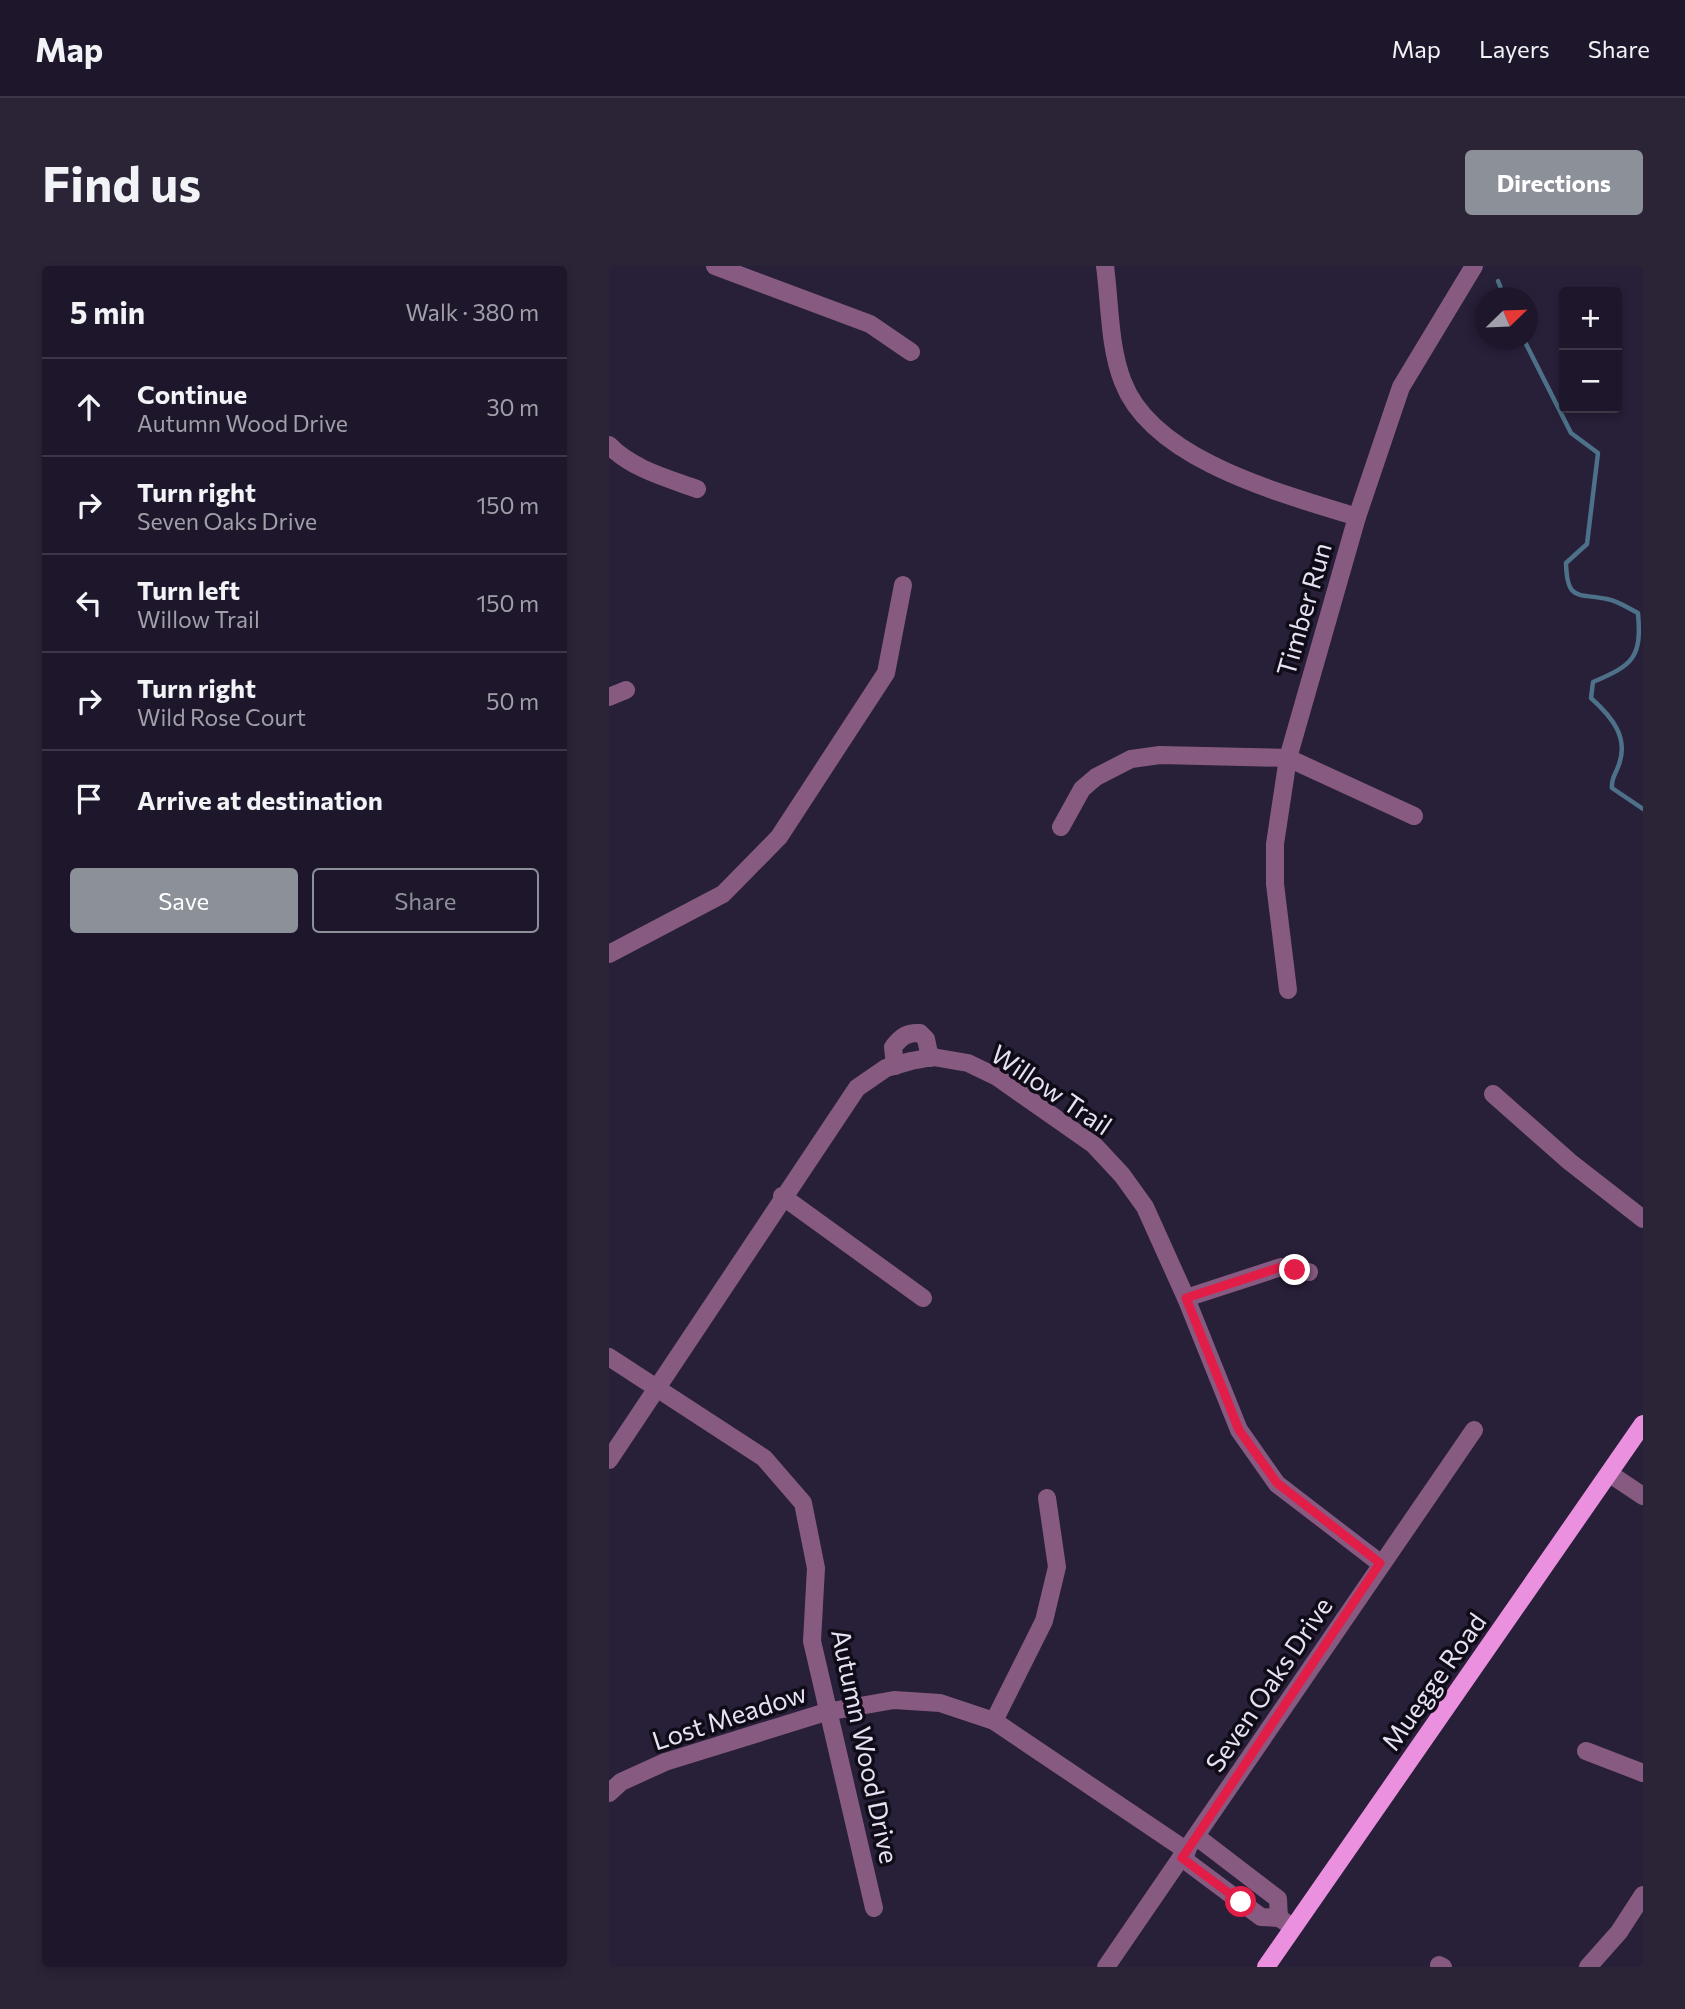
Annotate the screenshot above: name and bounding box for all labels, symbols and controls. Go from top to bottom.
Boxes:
text: Map [35,28,103,69]
text: Map [1392,34,1441,63]
text: Layers [1479,34,1550,63]
text: Share [1588,34,1650,63]
button: Directions [1465,150,1643,215]
text: Find us [42,152,201,212]
north arrow [1475,287,1538,350]
map controls [1559,287,1622,413]
button: + [1559,287,1622,350]
text: 5 min [70,293,145,330]
text: Walk · 380 m [406,298,539,326]
button: − [1559,350,1622,413]
text: Continue [137,378,247,409]
icon: ahead [70,388,108,426]
text: 30 m [486,393,539,421]
text: Autumn Wood Drive [137,409,348,437]
text: Turn right [137,476,256,507]
icon: right [70,486,108,524]
text: 150 m [476,491,539,519]
text: Seven Oaks Drive [137,507,317,535]
street label: Timber Run [1269,539,1337,679]
text: Turn left [137,574,240,605]
icon: left [70,584,108,622]
text: 150 m [476,589,539,617]
text: Willow Trail [137,605,260,633]
text: Turn right [137,672,256,703]
icon: right [70,682,108,720]
text: 50 m [486,687,539,715]
text: Wild Rose Court [137,703,306,731]
icon: arrive [70,780,108,818]
text: Arrive at destination [137,784,383,815]
button: Save [70,868,298,933]
button: Share [312,868,539,933]
street label: Willow Trail [986,1037,1118,1141]
route end [1279,1254,1310,1285]
street label: Seven Oaks Drive [1198,1591,1338,1777]
street label: Muegge Road [1374,1606,1492,1756]
street label: Autumn Wood Drive [826,1626,906,1866]
street label: Lost Meadow [648,1676,810,1756]
route start [1225,1886,1256,1917]

